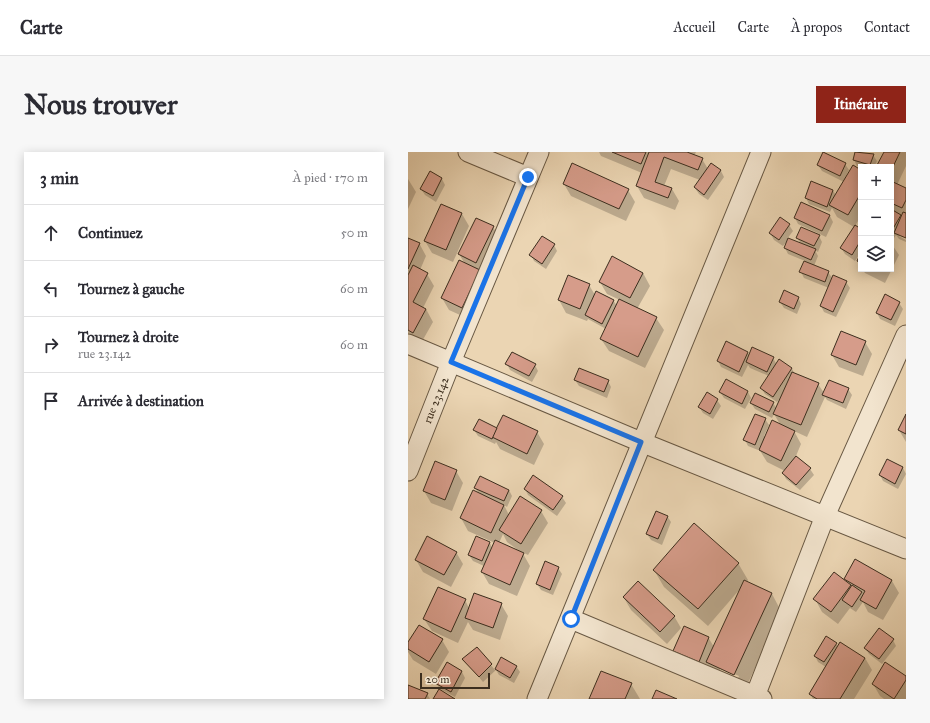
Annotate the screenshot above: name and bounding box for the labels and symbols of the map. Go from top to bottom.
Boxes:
route end [519,168,537,186]
street label: rue 23.142 [420,375,452,425]
route start [562,610,580,628]
scale bar [420,671,490,690]

